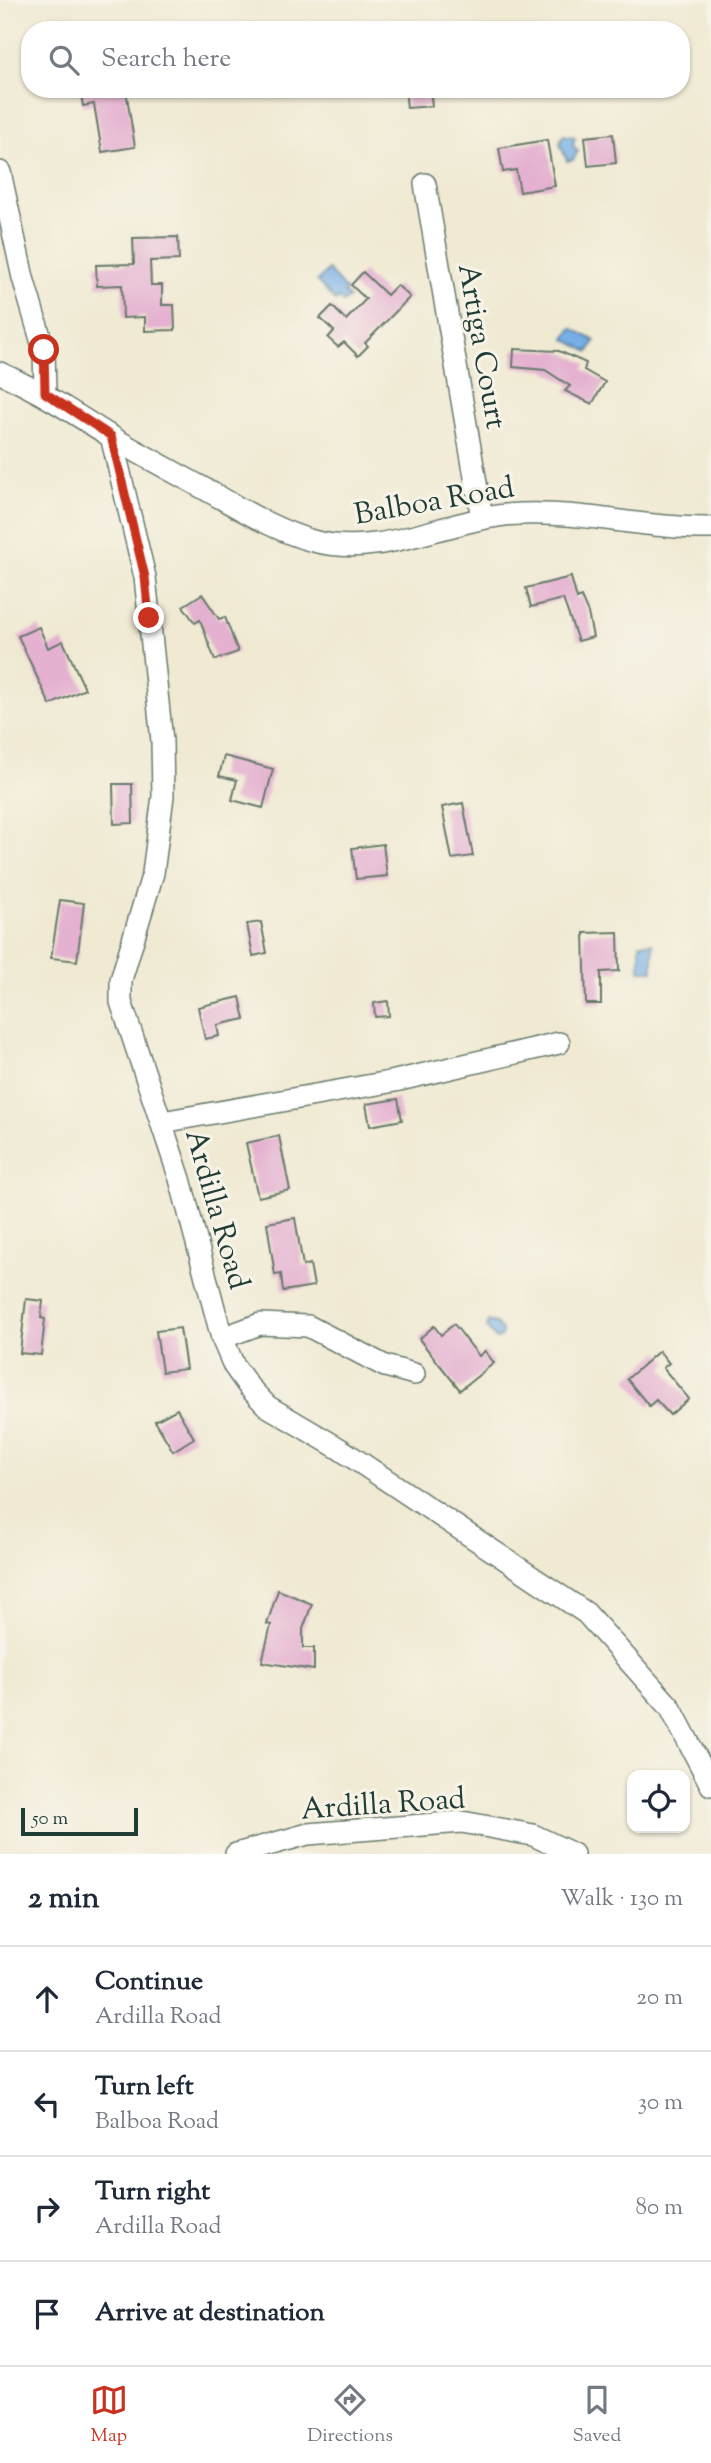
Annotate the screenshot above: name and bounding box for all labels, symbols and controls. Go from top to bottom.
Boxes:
search box [21,21,690,98]
icon: search [45,41,83,79]
text: Search here [101,41,231,78]
street label: Artiga Court [445,260,516,432]
route start [28,334,59,365]
street label: Balboa Road [351,467,518,538]
route end [133,602,164,633]
street label: Ardilla Road [172,1125,259,1295]
map controls [627,1770,690,1833]
button: locate [627,1770,690,1833]
street label: Ardilla Road [299,1778,467,1833]
scale bar [21,1805,138,1837]
text: 50 m [32,1806,68,1833]
text: 2 min [28,1878,100,1921]
text: Walk · 130 m [560,1883,683,1916]
text: Continue [95,1964,203,2001]
icon: ahead [28,1980,66,2018]
text: 20 m [636,1982,683,2015]
text: Ardilla Road [95,2001,221,2034]
text: Turn left [95,2069,194,2106]
icon: left [28,2085,66,2123]
text: 30 m [638,2087,683,2120]
text: Balboa Road [95,2106,219,2139]
text: Turn right [95,2174,210,2211]
icon: right [28,2190,66,2228]
text: 80 m [635,2192,683,2225]
text: Ardilla Road [95,2211,221,2244]
icon: arrive [28,2295,66,2333]
text: Arrive at destination [95,2295,325,2332]
tab: Map [90,2381,128,2450]
tab: Directions [307,2381,393,2450]
tab: Saved [572,2381,621,2450]

